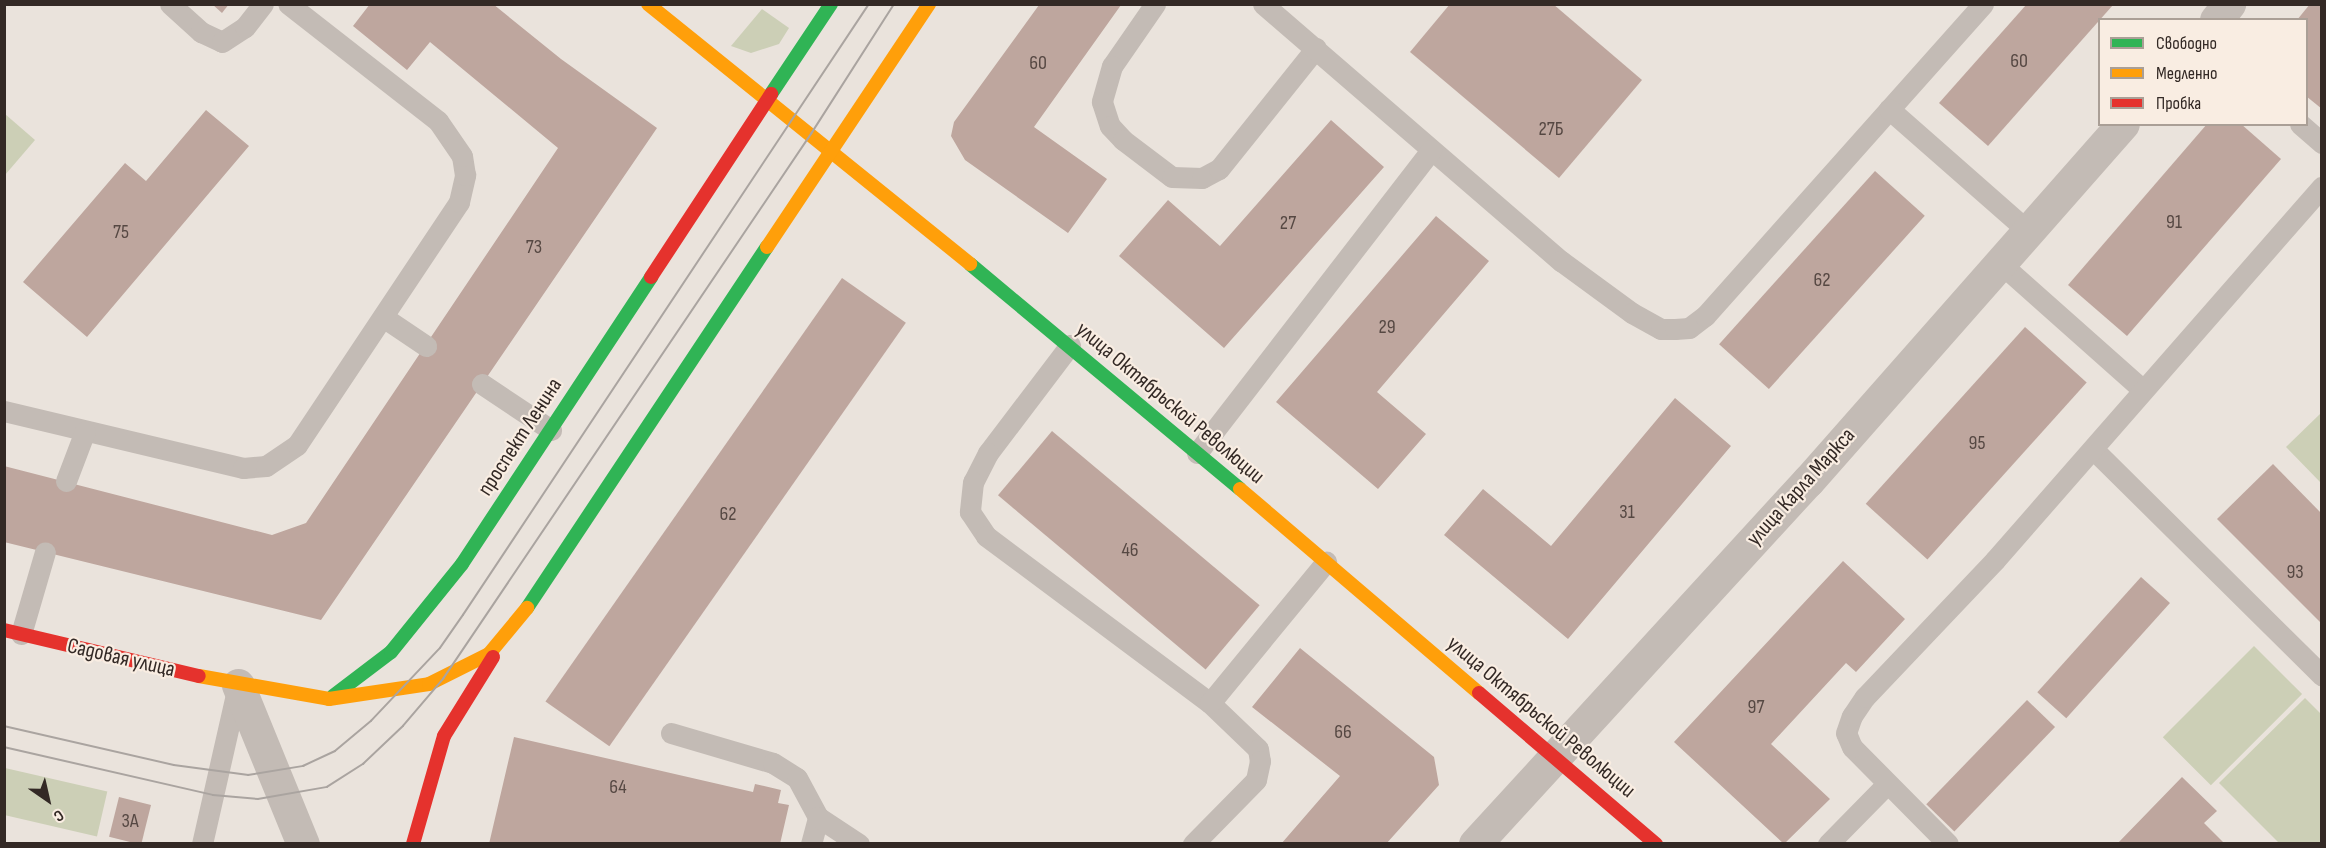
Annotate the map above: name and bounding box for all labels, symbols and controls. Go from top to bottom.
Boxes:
legend [2098,18,2308,126]
text: Свободно [2156,33,2217,54]
house number: 60 [2010,49,2028,73]
house number: 60 [1029,51,1047,75]
text: Медленно [2156,63,2218,84]
text: Пробка [2156,93,2201,114]
house number: 27Б [1538,117,1564,141]
house number: 91 [2166,210,2182,234]
house number: 27 [1280,211,1296,235]
house number: 75 [113,220,129,244]
house number: 73 [526,235,542,259]
house number: 62 [1813,268,1831,292]
house number: 29 [1378,315,1396,339]
street label: улица Октябрьской Революции [1070,316,1270,490]
street label: проспект Ленина [472,373,568,501]
street label: улица Карла Маркса [1741,423,1861,551]
house number: 95 [1969,431,1985,455]
house number: 31 [1619,500,1635,524]
house number: 62 [719,502,737,526]
house number: 46 [1121,538,1139,562]
house number: 93 [2286,560,2304,584]
street label: улица Октябрьской Революции [1441,630,1641,804]
street label: Садовая улица [65,633,177,683]
house number: 97 [1748,695,1764,719]
house number: 66 [1334,720,1352,744]
north arrow [18,770,78,830]
house number: 64 [609,775,627,799]
text: С [50,805,67,826]
house number: 3А [122,809,138,833]

